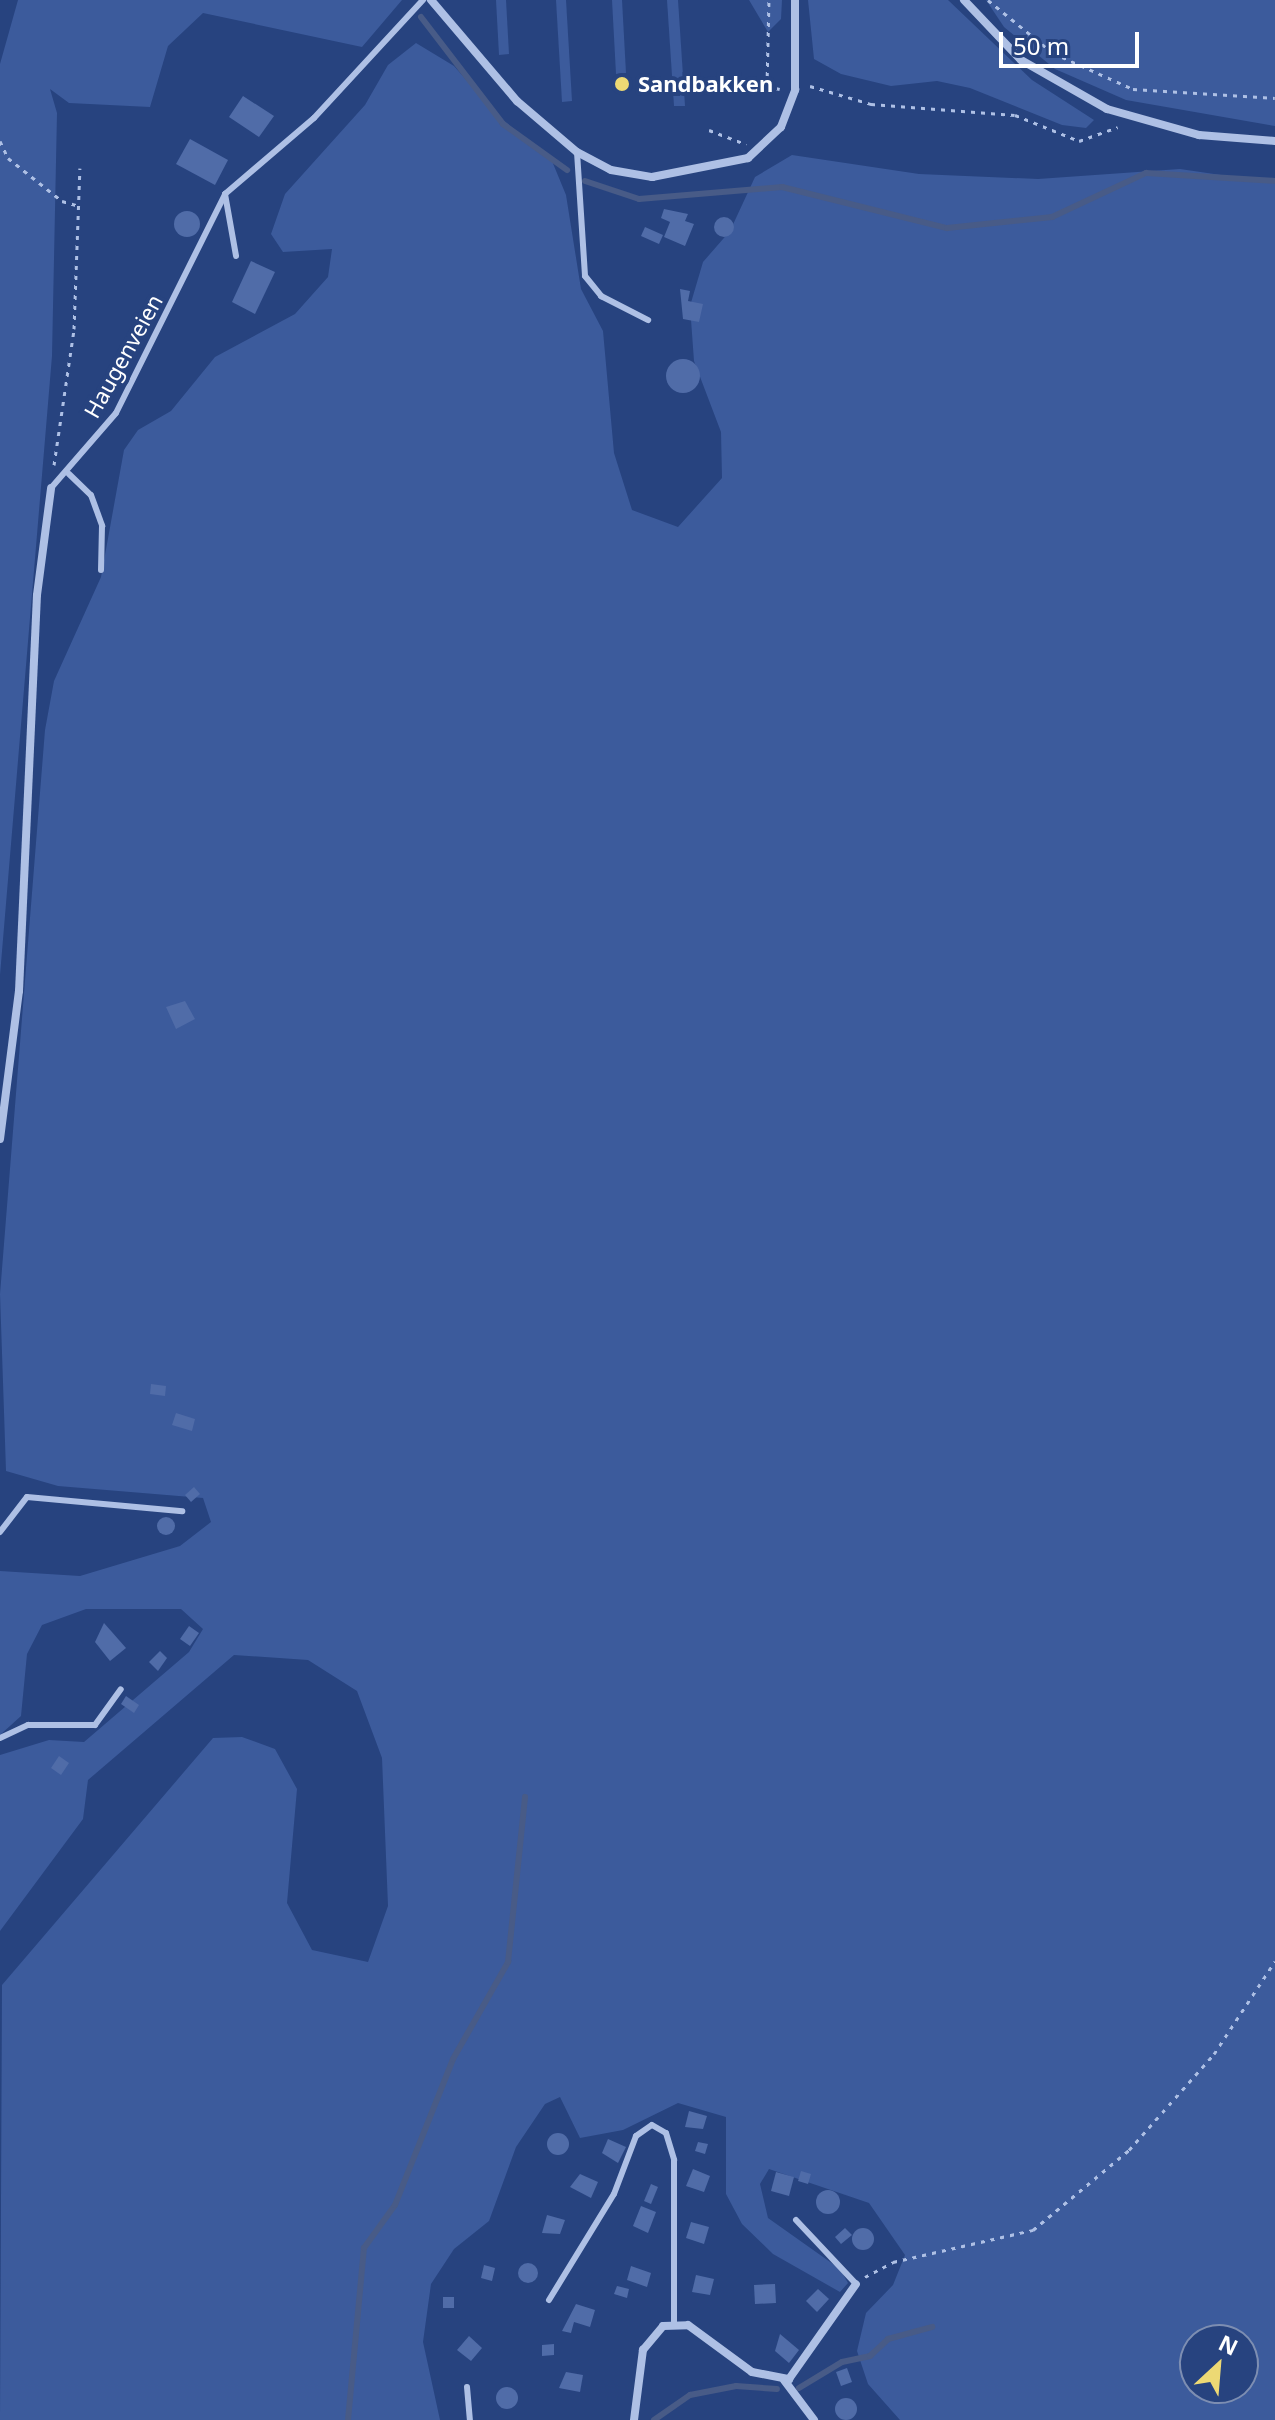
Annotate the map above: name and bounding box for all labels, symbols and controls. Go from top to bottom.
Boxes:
scale bar [1003,16,1143,66]
text: 50 m [1013,29,1069,62]
place label: Sandbakken [638,71,773,97]
marker: Sandbakken [613,75,631,93]
street label: Haugenveien [78,290,168,422]
north arrow [1179,2324,1259,2404]
text: N [1214,2327,1243,2362]

